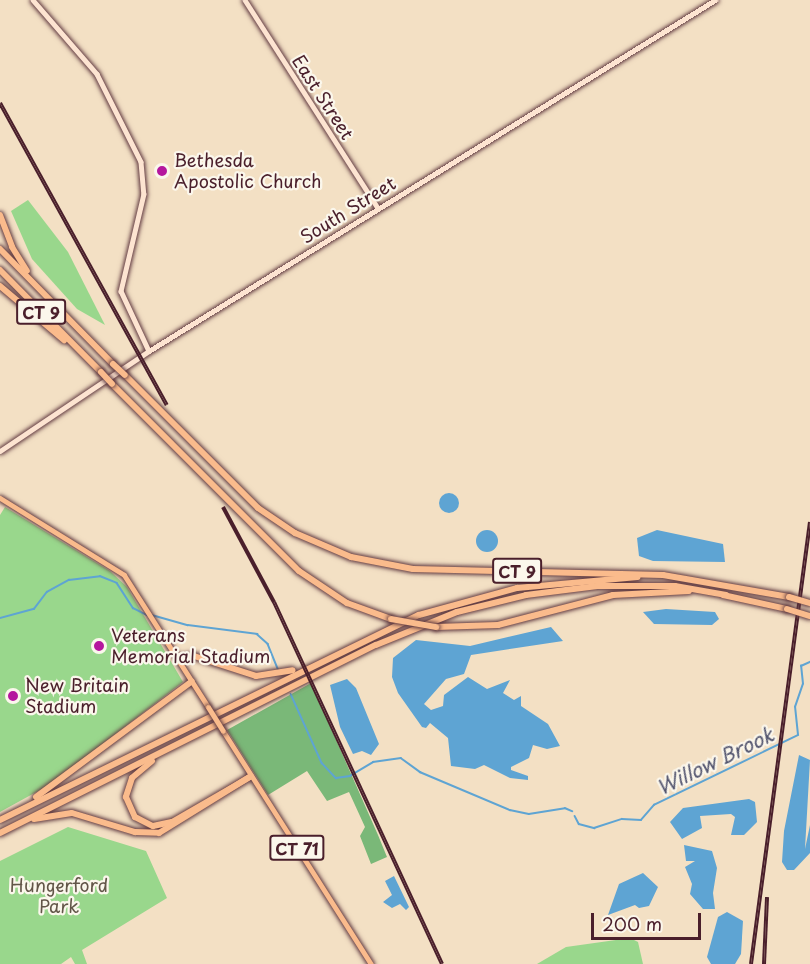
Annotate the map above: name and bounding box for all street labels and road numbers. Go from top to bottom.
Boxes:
street label: East Street [288,50,358,144]
street label: South Street [296,172,400,248]
road number: CT 9 [15,299,66,325]
road number: CT 9 [492,558,542,584]
road number: CT 71 [268,835,326,861]

